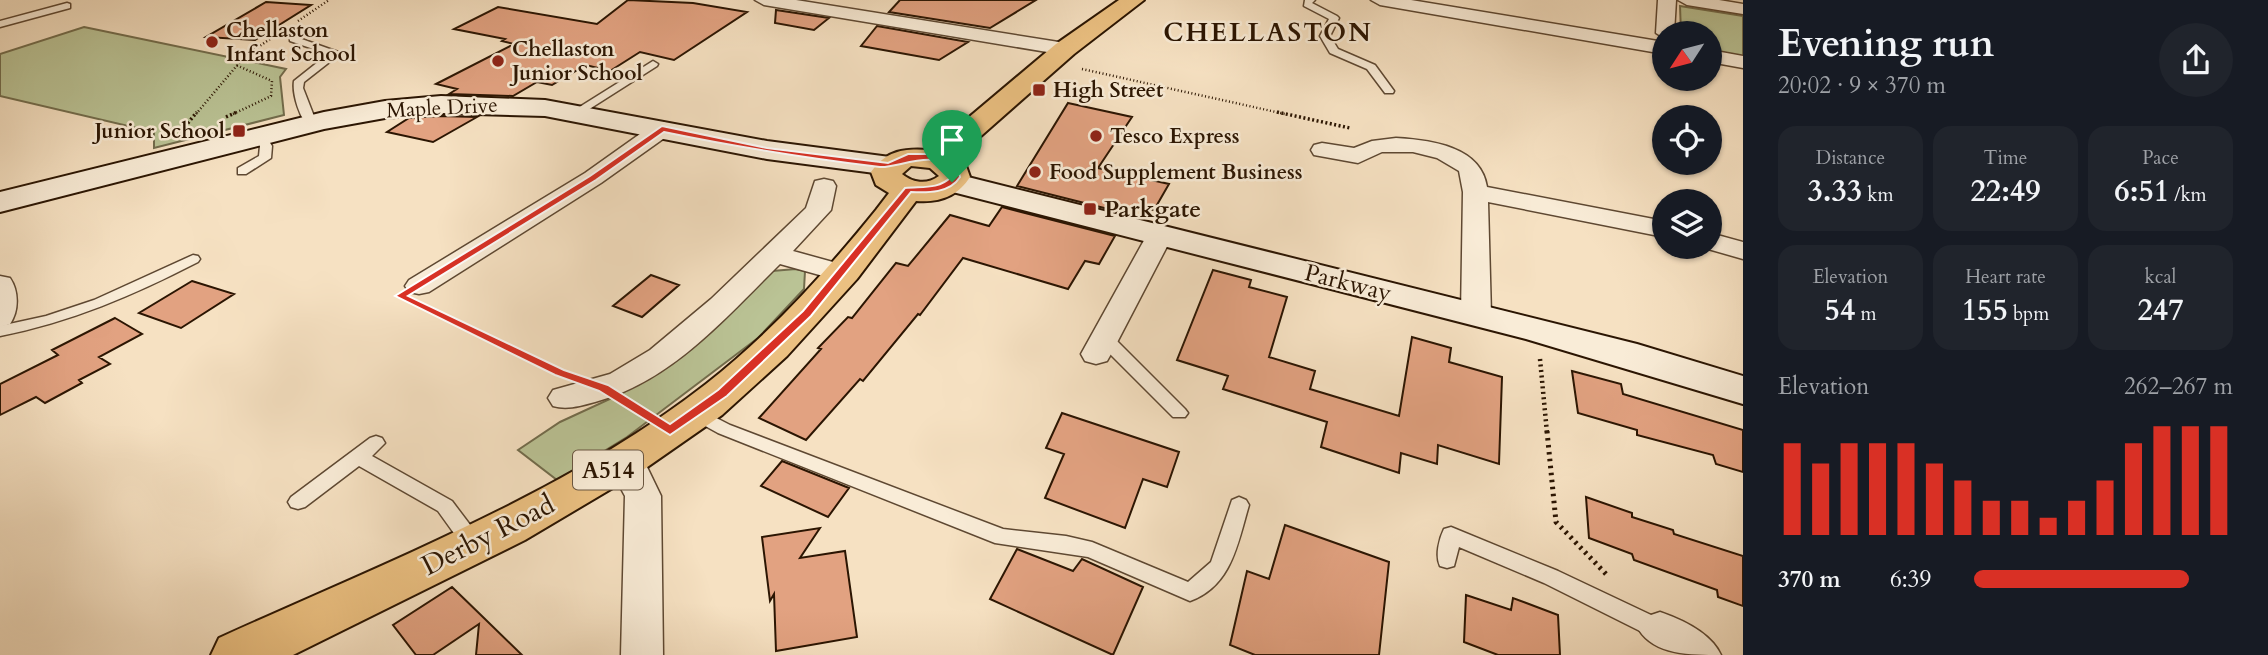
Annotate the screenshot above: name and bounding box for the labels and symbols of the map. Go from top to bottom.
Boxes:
district label: CHELLASTON [1163,15,1373,50]
place label: Chellaston Infant School [226,16,356,69]
north arrow [1652,21,1722,91]
marker: Chellaston Infant School [204,34,220,50]
place label: Chellaston Junior School [509,35,643,88]
marker: Chellaston Junior School [490,53,506,69]
place label: High Street [1053,76,1164,105]
marker: High Street [1031,82,1047,98]
street label: Maple Drive [386,91,498,125]
pin [922,110,982,182]
place label: Junior School [91,117,225,146]
place label: Tesco Express [1110,122,1240,151]
marker: Junior School [231,123,247,139]
marker: Tesco Express [1088,128,1104,144]
place label: Food Supplement Business [1049,158,1303,187]
marker: Food Supplement Business [1027,164,1043,180]
place label: Parkgate [1104,193,1201,226]
marker: Parkgate [1082,201,1098,217]
street label: Parkway [1301,256,1395,310]
road number: A514 [573,450,643,490]
street label: Derby Road [415,485,561,585]

